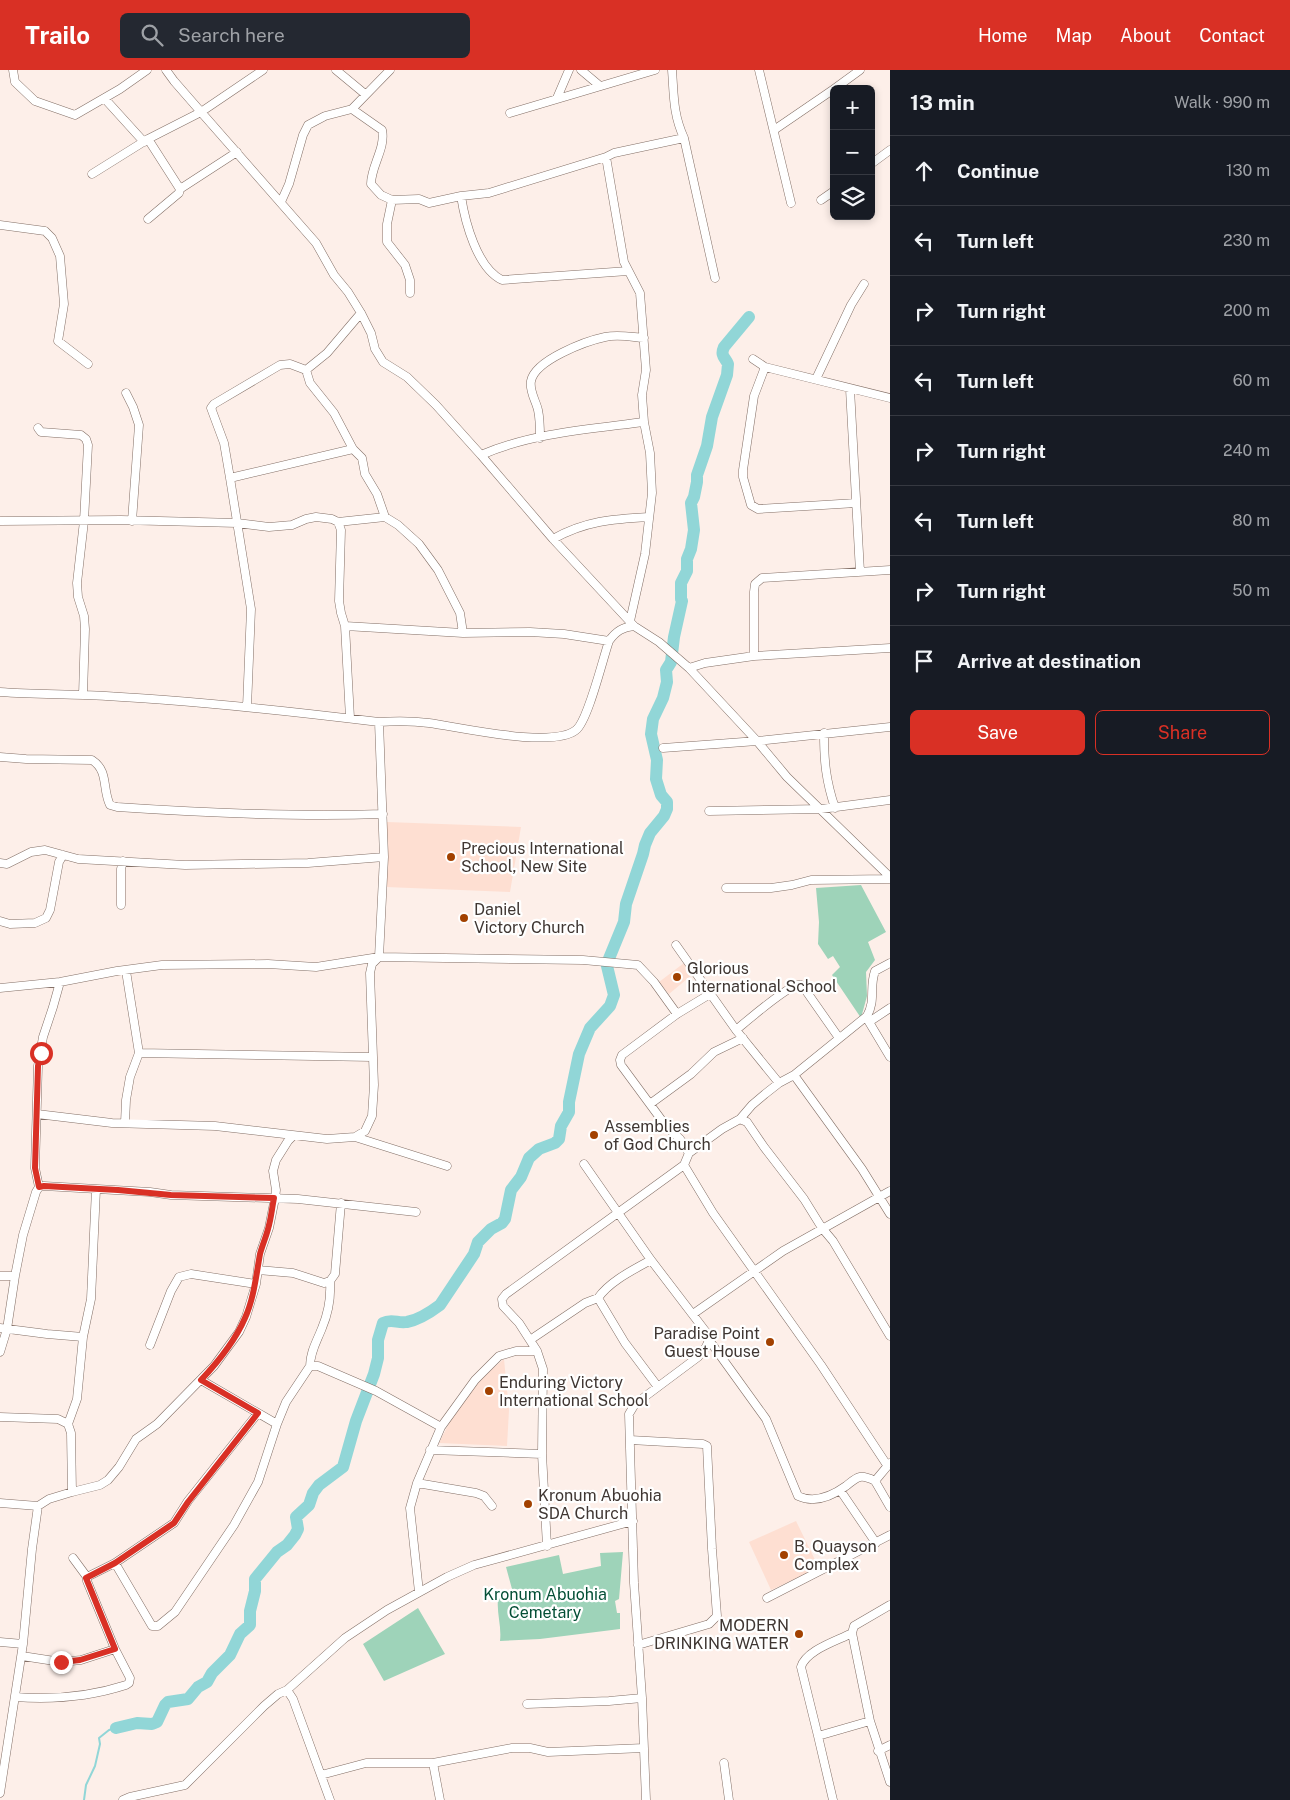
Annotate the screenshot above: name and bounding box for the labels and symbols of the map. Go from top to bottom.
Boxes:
place label: Precious International School, New Site [461,839,624,876]
marker: Precious International School, New Site [445,851,457,863]
place label: Daniel Victory Church [474,900,585,937]
marker: Daniel Victory Church [458,912,470,924]
place label: Glorious International School [687,959,837,996]
marker: Glorious International School [671,971,683,983]
route start [30,1042,53,1065]
place label: Assemblies of God Church [604,1117,711,1154]
marker: Assemblies of God Church [588,1129,600,1141]
place label: Paradise Point Guest House [653,1324,760,1361]
marker: Paradise Point Guest House [764,1336,776,1348]
place label: Enduring Victory International School [499,1373,649,1410]
marker: Enduring Victory International School [483,1385,495,1397]
place label: Kronum Abuohia SDA Church [538,1486,662,1523]
marker: Kronum Abuohia SDA Church [522,1498,534,1510]
place label: B. Quayson Complex [794,1537,877,1574]
marker: B. Quayson Complex [778,1549,790,1561]
park label: Kronum Abuohia Cemetary [483,1585,607,1622]
place label: MODERN DRINKING WATER [654,1616,789,1653]
marker: MODERN DRINKING WATER [793,1628,805,1640]
route end [50,1651,73,1674]

